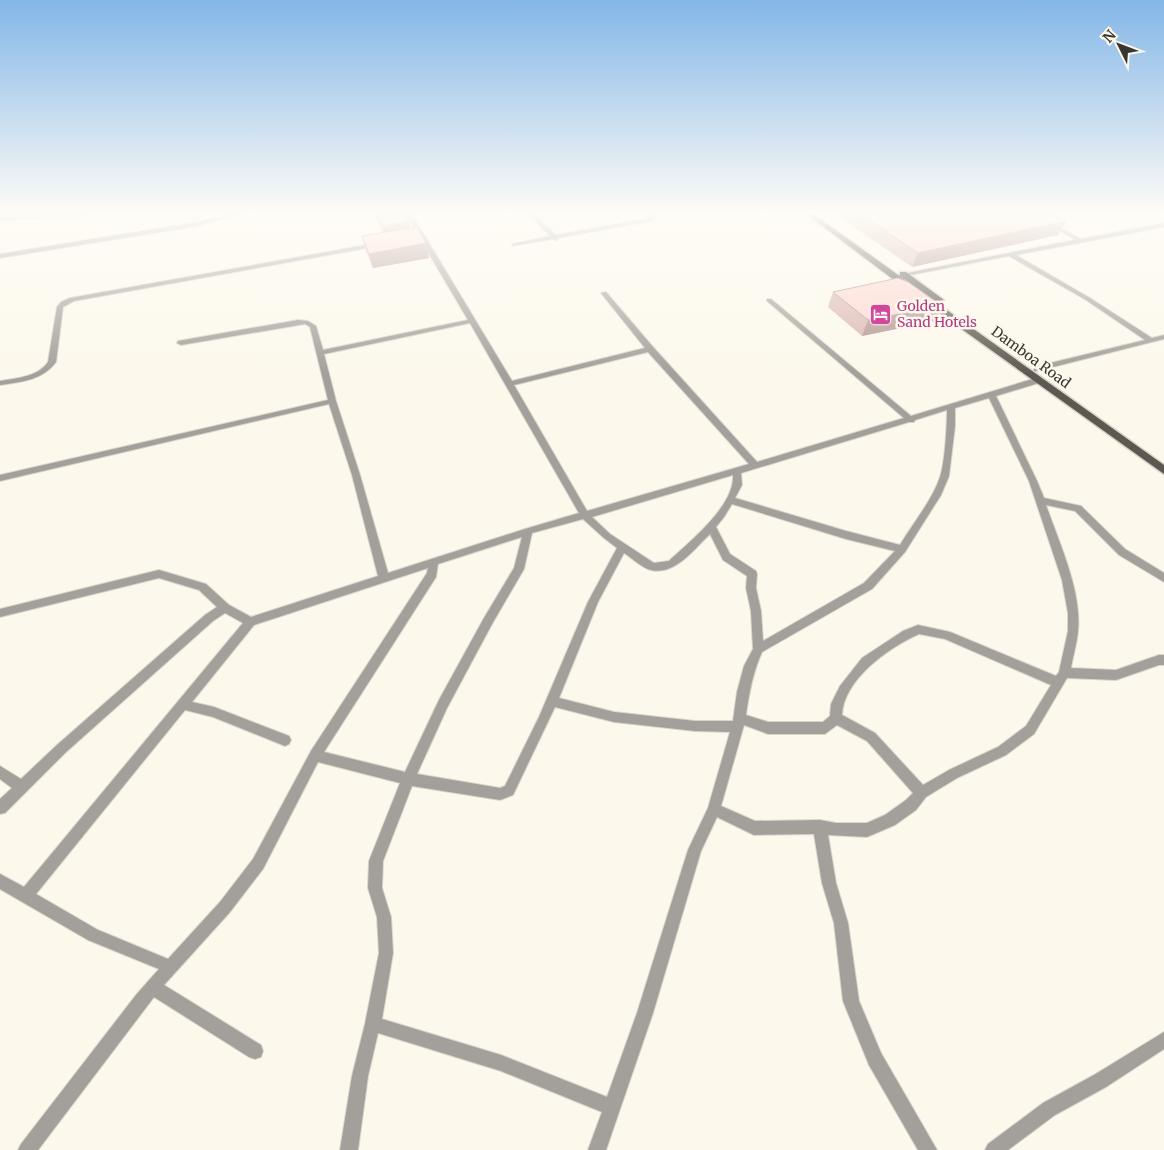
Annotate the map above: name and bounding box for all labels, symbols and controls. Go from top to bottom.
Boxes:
north arrow [1094,20,1144,70]
text: N [1099,26,1120,46]
place label: Golden Sand Hotels [897,297,977,331]
hotel icon: Golden Sand Hotels [869,302,893,326]
street label: Damboa Road [988,322,1075,392]

